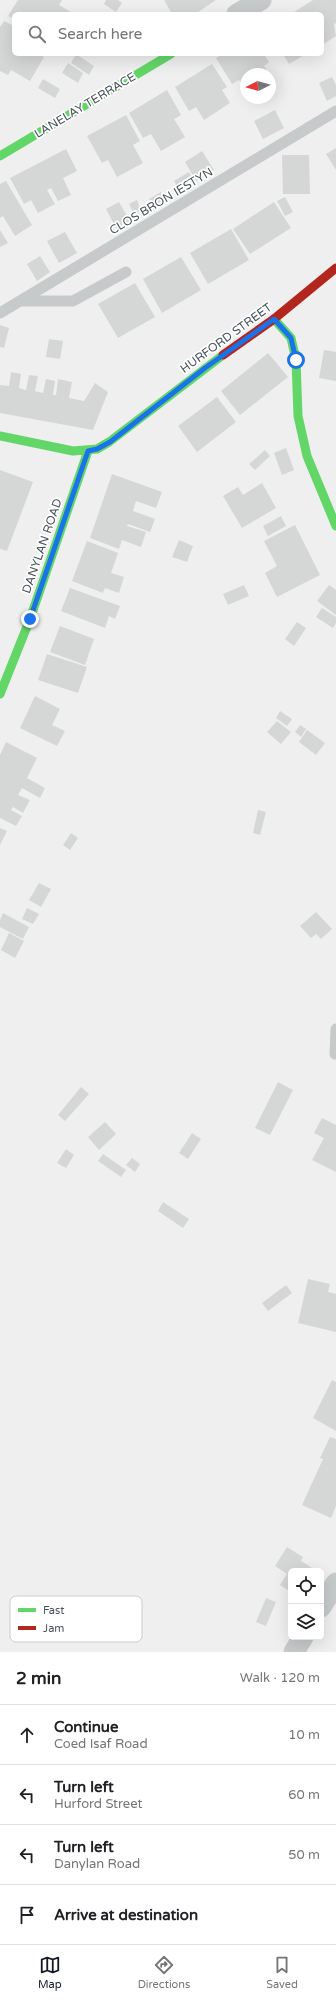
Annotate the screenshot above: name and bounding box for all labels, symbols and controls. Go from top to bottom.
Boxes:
search box [12,12,324,56]
icon: search [26,23,48,45]
text: Search here [58,25,142,43]
north arrow [240,68,276,104]
street label: LANELAY TERRACE [32,69,138,141]
street label: CLOS BRON IESTYN [107,165,215,237]
street label: HURFORD STREET [178,300,275,376]
route start [287,351,305,369]
street label: DANYLAN ROAD [19,497,65,595]
route end [21,610,39,628]
map controls [288,1568,324,1640]
button: locate [288,1568,324,1604]
legend [10,1596,142,1642]
text: Fast [43,1604,64,1617]
button: layers [288,1604,324,1640]
text: Jam [43,1622,64,1635]
text: 2 min [16,1668,61,1689]
text: Walk · 120 m [240,1670,320,1686]
text: Continue [54,1718,118,1736]
icon: ahead [16,1724,38,1746]
text: 10 m [288,1727,320,1743]
text: Coed Isaf Road [54,1736,148,1752]
text: Turn left [54,1778,114,1796]
icon: left [16,1784,38,1806]
text: 60 m [288,1787,320,1803]
text: Hurford Street [54,1796,143,1812]
text: Turn left [54,1838,114,1856]
icon: left [16,1844,38,1866]
text: 50 m [288,1847,320,1863]
text: Danylan Road [54,1856,140,1872]
icon: arrive [16,1904,38,1926]
text: Arrive at destination [54,1906,198,1924]
tab: Map [38,1954,62,1991]
tab: Directions [138,1954,190,1991]
tab: Saved [266,1954,298,1991]

